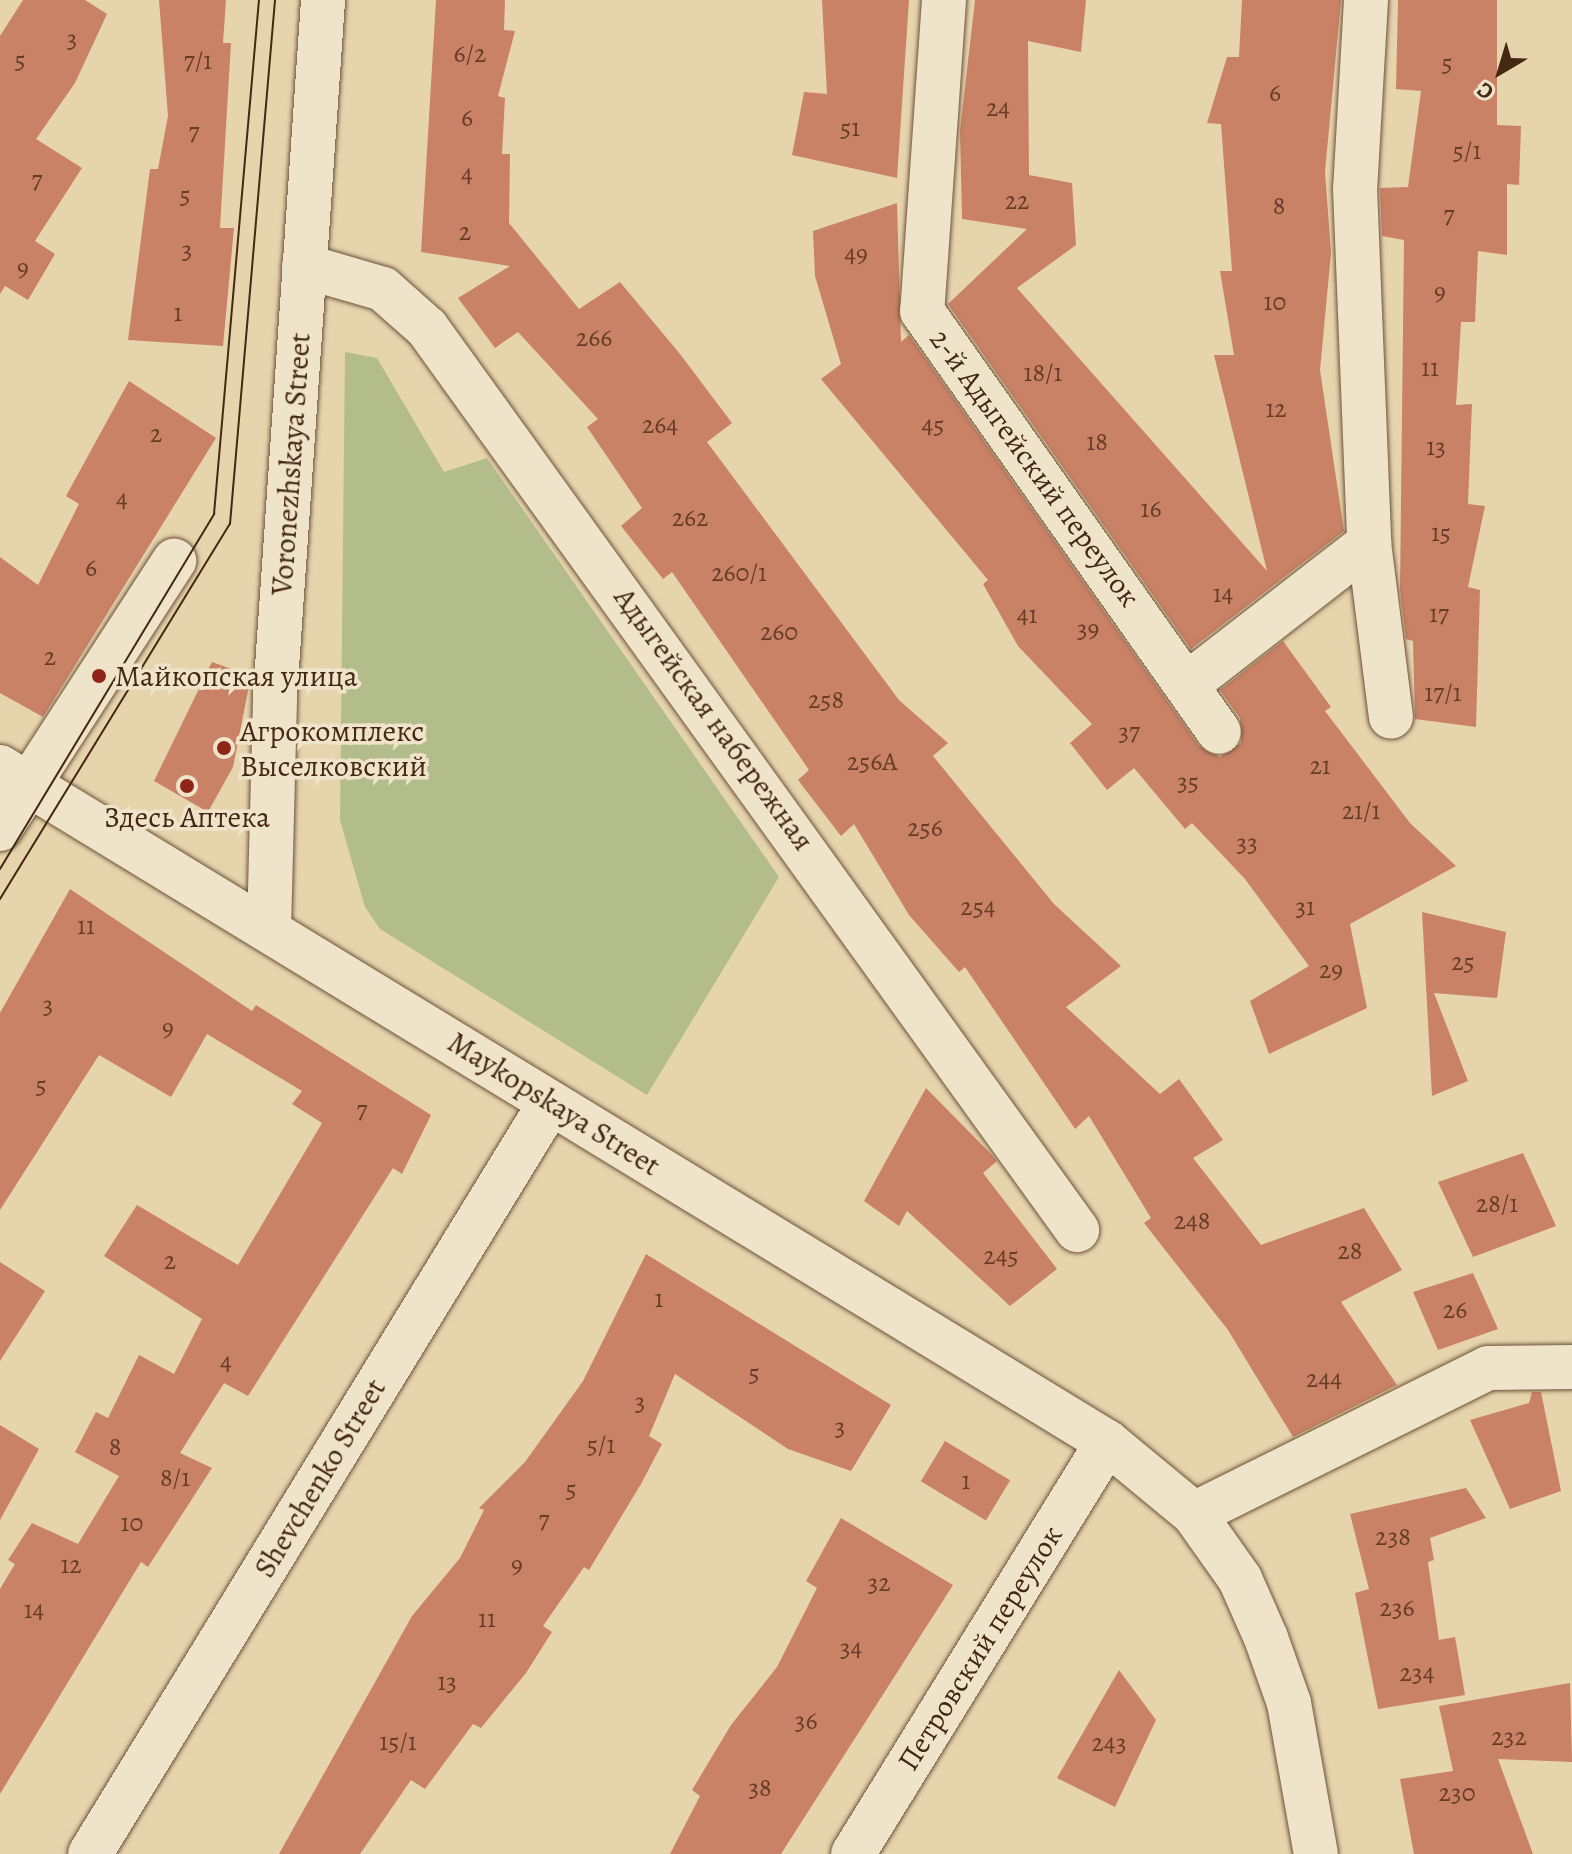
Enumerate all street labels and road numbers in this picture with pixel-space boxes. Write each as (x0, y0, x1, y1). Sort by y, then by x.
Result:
street label: 2-й Адыгейский переулок (922, 322, 1148, 614)
street label: Voronezhskaya Street (264, 331, 318, 597)
street label: Адыгейская набережная (607, 581, 821, 857)
street label: Maykopskaya Street (441, 1024, 667, 1184)
street label: Shevchenko Street (246, 1372, 394, 1584)
street label: Петровский переулок (890, 1519, 1070, 1777)

